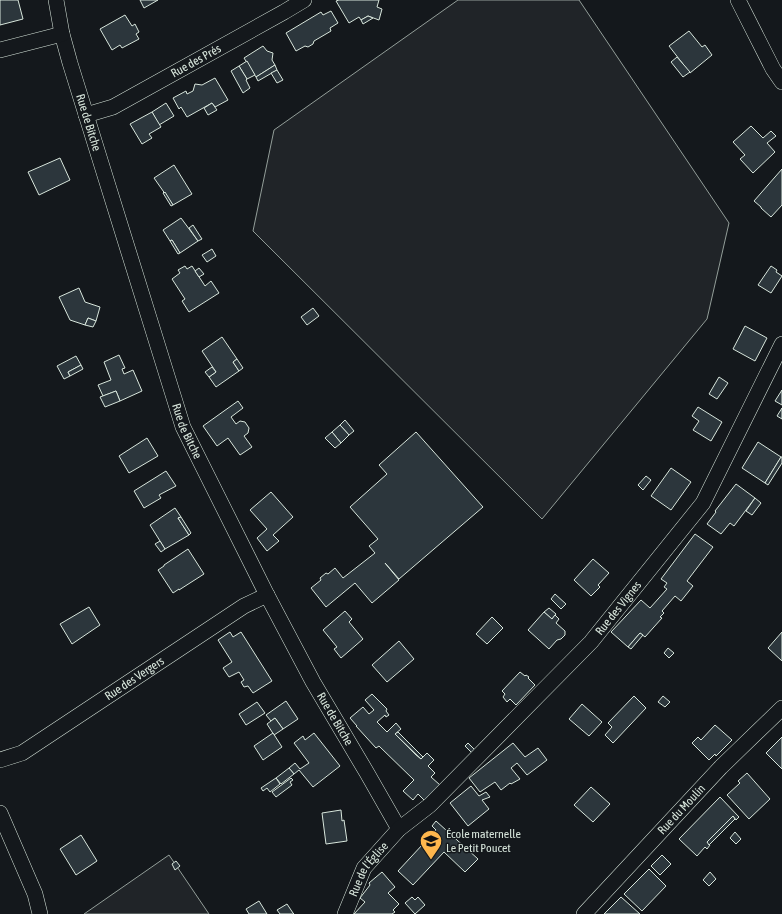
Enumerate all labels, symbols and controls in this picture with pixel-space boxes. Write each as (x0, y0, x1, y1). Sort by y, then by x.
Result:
street label: Rue des Prés (168, 41, 223, 80)
street label: Rue de Bitche (73, 92, 104, 153)
street label: Rue de Bitche (169, 402, 205, 461)
street label: Rue des Vignes (592, 578, 644, 638)
street label: Rue des Vergers (102, 654, 167, 703)
street label: Rue de Bitche (314, 690, 356, 748)
street label: Rue du Moulin (655, 781, 708, 837)
place label: École maternelle Le Petit Poucet (446, 827, 521, 855)
school or university icon: École maternelle Le Petit Poucet (418, 828, 444, 861)
street label: Rue de l'Église (346, 839, 391, 899)

